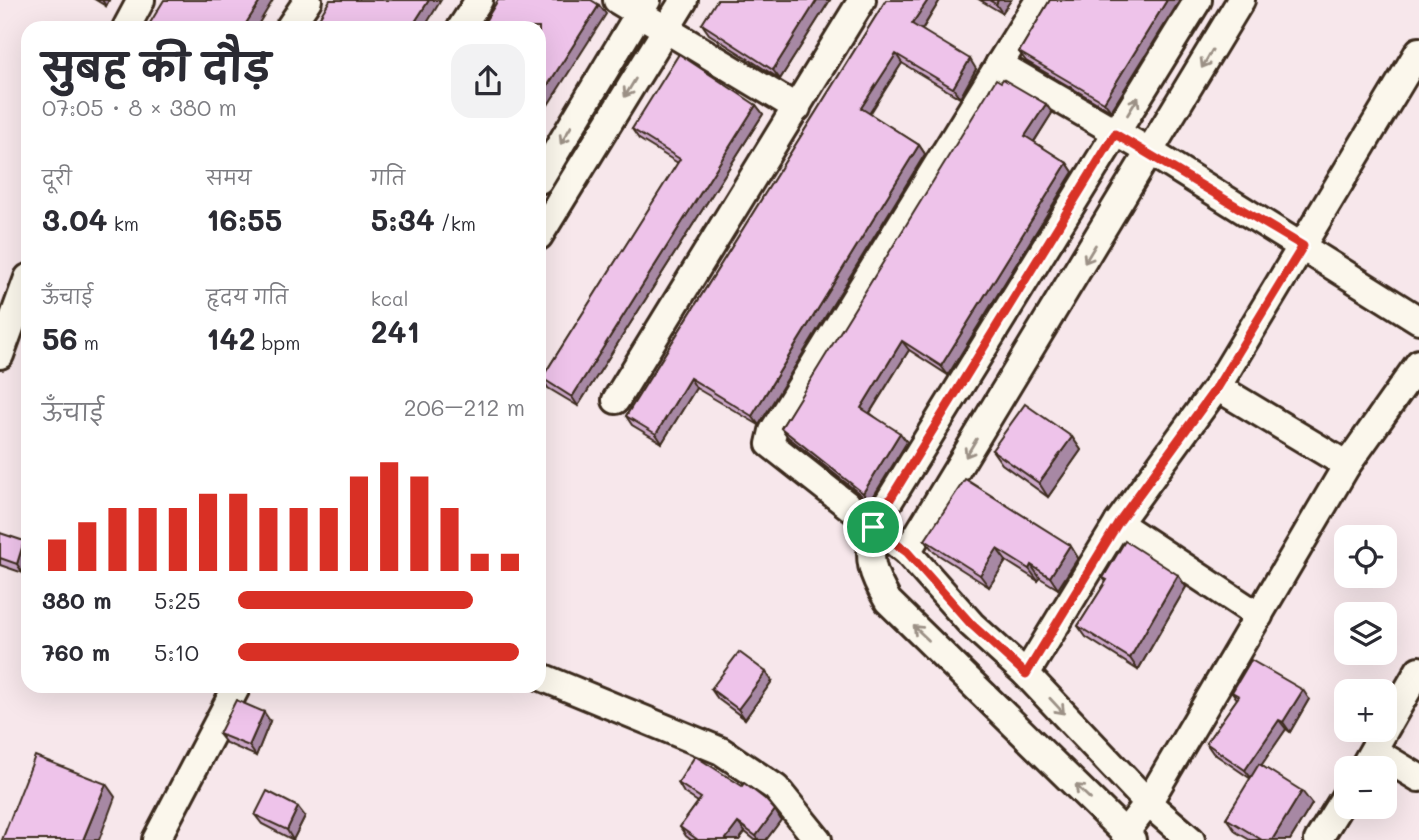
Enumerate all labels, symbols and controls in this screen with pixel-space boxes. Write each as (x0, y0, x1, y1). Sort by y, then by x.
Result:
text: सुबह की दौड़ (42, 41, 271, 91)
button: share (451, 44, 525, 118)
one-way arrow (1200, 48, 1214, 68)
one-way arrow (622, 78, 636, 98)
text: 07:05 · 8 × 380 m (42, 92, 237, 122)
one-way arrow (1126, 96, 1140, 116)
one-way arrow (559, 125, 573, 145)
text: दूरी (42, 165, 72, 190)
text: समय (206, 165, 252, 190)
text: गति (371, 165, 405, 190)
text: 3.04 (42, 199, 108, 239)
text: 16:55 (206, 199, 282, 239)
text: 5:34 (371, 199, 435, 239)
text: km (108, 211, 139, 236)
text: /km (435, 211, 476, 236)
one-way arrow (1082, 243, 1096, 263)
text: ऊँचाई (42, 284, 93, 309)
text: हृदय गति (206, 284, 288, 309)
text: kcal (371, 286, 409, 311)
text: 241 (371, 311, 420, 351)
text: 56 (42, 318, 78, 358)
text: 142 (206, 318, 255, 358)
text: m (78, 330, 99, 355)
text: bpm (255, 330, 300, 355)
text: 206–212 m (404, 392, 525, 422)
text: ऊँचाई (42, 397, 104, 427)
one-way arrow (964, 438, 978, 458)
pin (843, 497, 903, 557)
icon: arrive (854, 508, 892, 546)
map controls (1334, 525, 1397, 819)
button: locate (1334, 525, 1397, 588)
text: 380 m (42, 585, 111, 615)
text: 5:25 (154, 585, 201, 615)
button: layers (1334, 602, 1397, 665)
one-way arrow (913, 625, 930, 642)
text: 760 m (42, 637, 110, 667)
text: 5:10 (154, 637, 199, 667)
button: + (1334, 679, 1397, 742)
one-way arrow (1048, 697, 1065, 714)
button: − (1334, 756, 1397, 819)
one-way arrow (1075, 784, 1092, 801)

